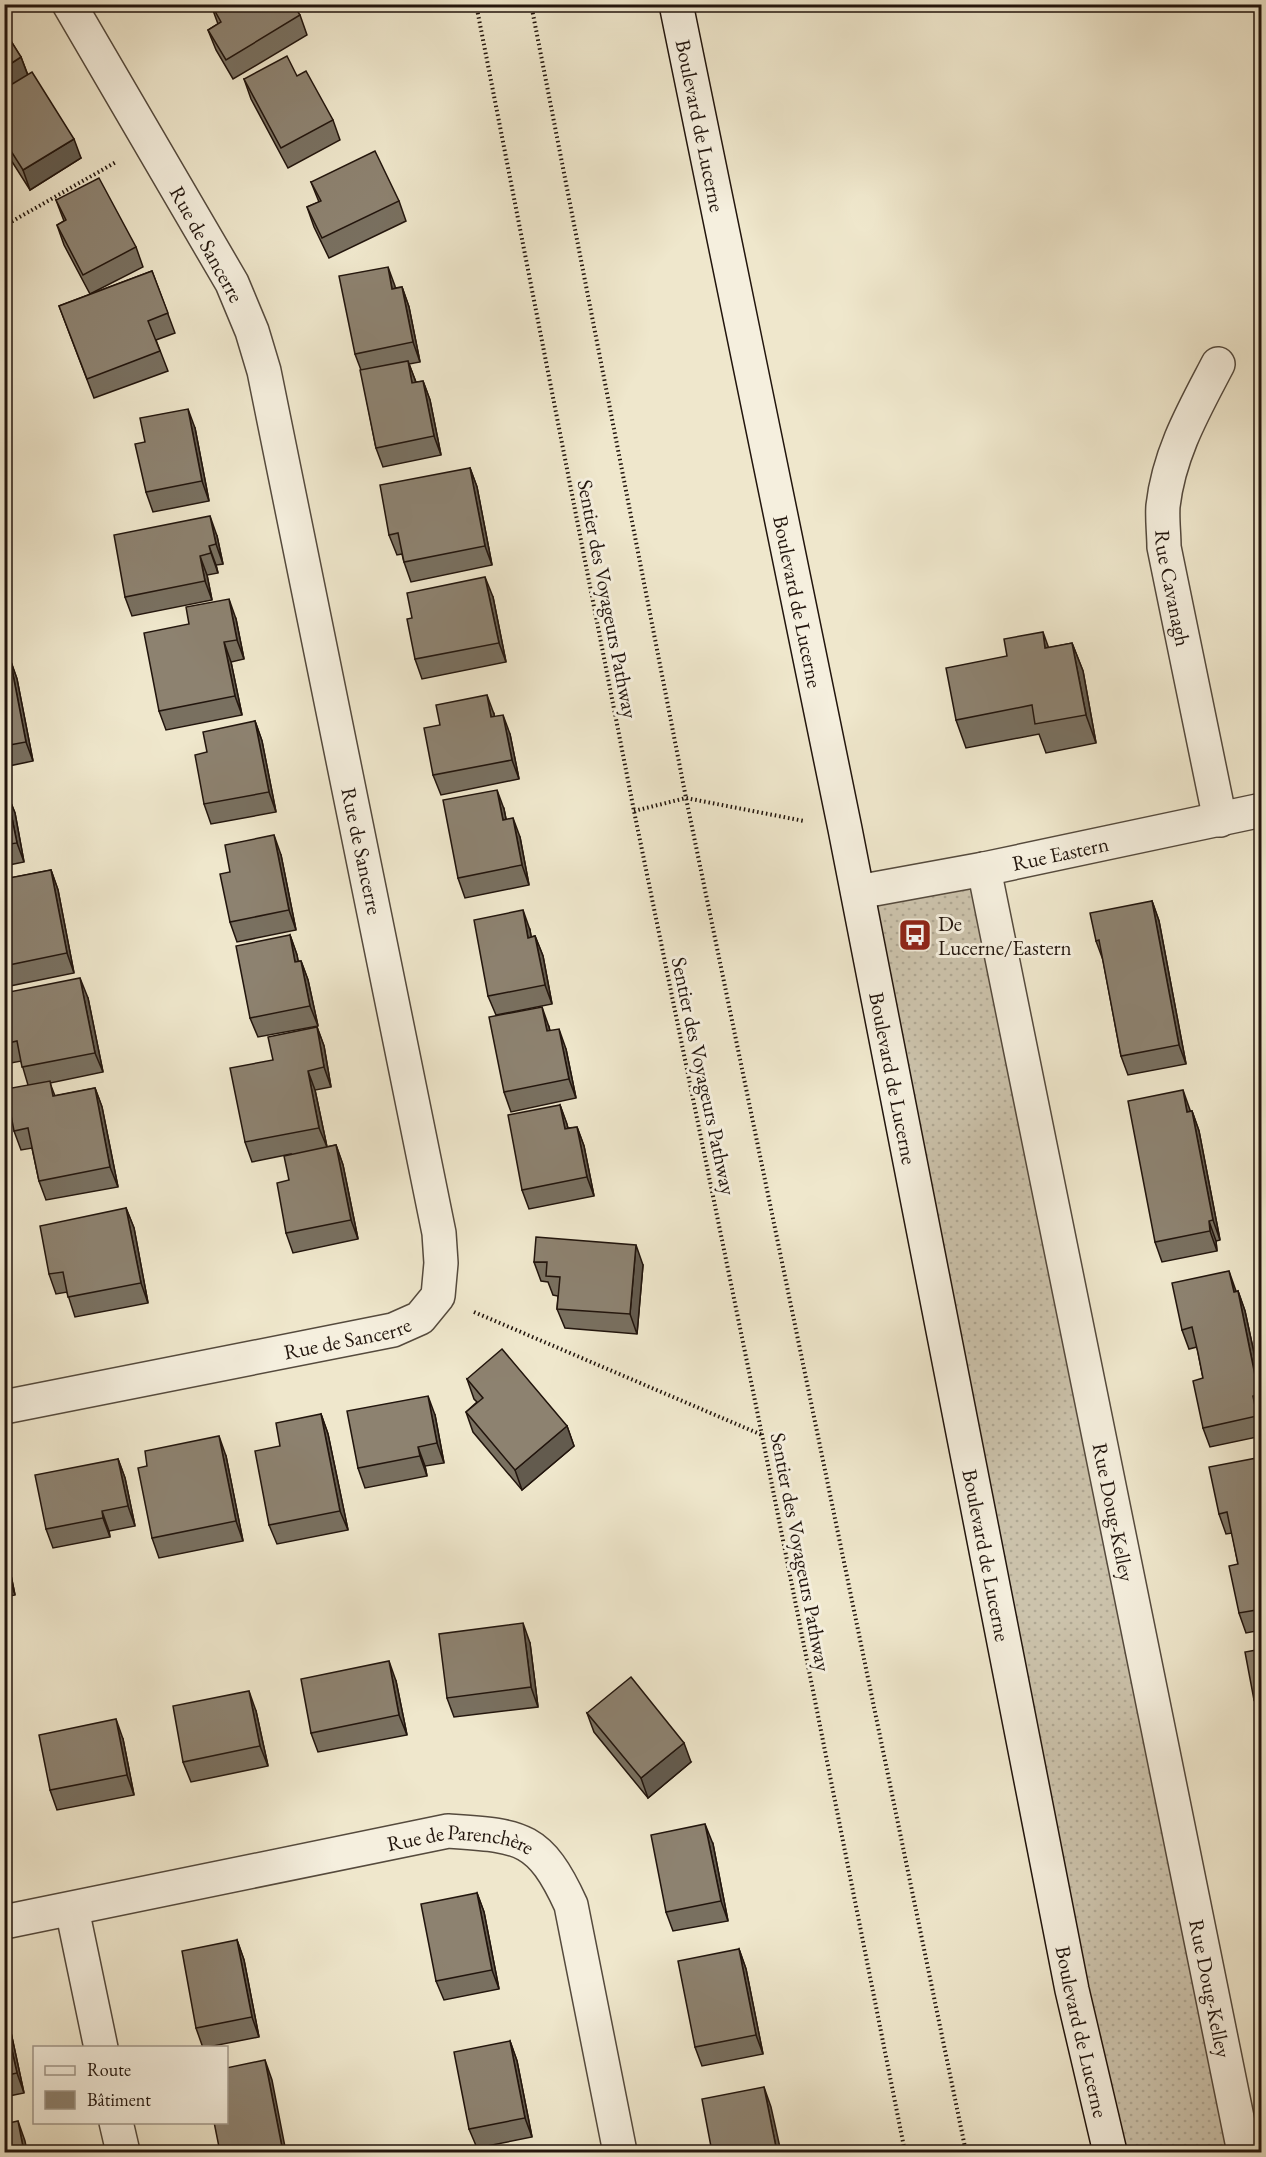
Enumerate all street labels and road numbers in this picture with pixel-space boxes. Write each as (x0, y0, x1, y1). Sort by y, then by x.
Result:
street label: Boulevard de Lucerne (670, 37, 732, 214)
street label: Rue de Sancerre (164, 181, 250, 307)
street label: Sentier des Voyageurs Pathway (572, 477, 645, 722)
street label: Boulevard de Lucerne (768, 513, 829, 690)
street label: Rue Cavanagh (1150, 529, 1198, 649)
street label: Rue de Sancerre (335, 785, 389, 917)
street label: Rue Eastern (1010, 829, 1111, 876)
street label: Sentier des Voyageurs Pathway (666, 954, 743, 1198)
street label: Boulevard de Lucerne (864, 990, 924, 1167)
street label: Rue de Sancerre (281, 1310, 415, 1365)
street label: Sentier des Voyageurs Pathway (765, 1430, 838, 1675)
street label: Rue Doug-Kelley (1087, 1440, 1142, 1584)
street label: Boulevard de Lucerne (957, 1467, 1017, 1644)
street label: Rue de Parenchère (385, 1818, 540, 1860)
street label: Rue Doug-Kelley (1184, 1917, 1238, 2061)
street label: Boulevard de Lucerne (1050, 1944, 1115, 2120)

